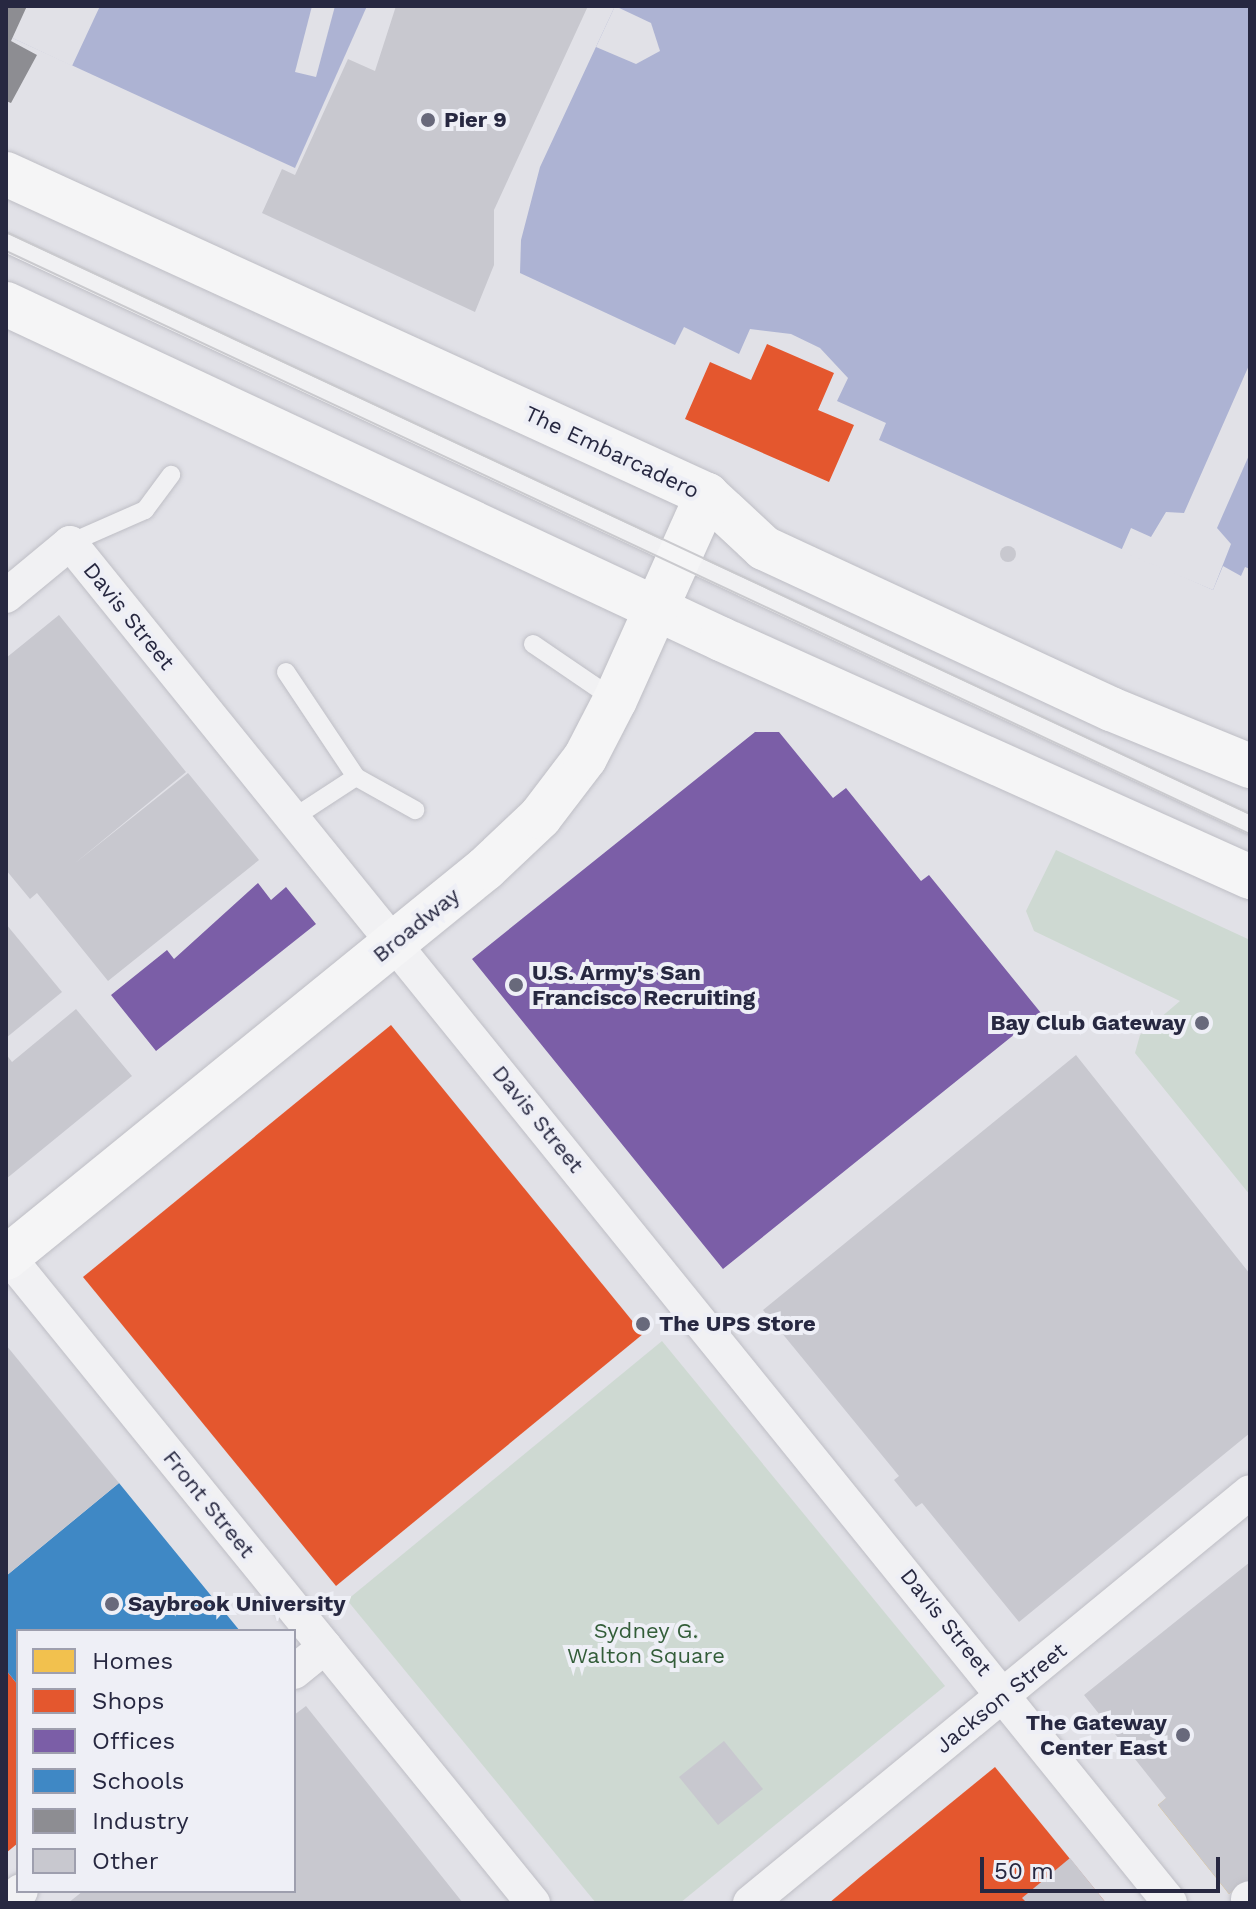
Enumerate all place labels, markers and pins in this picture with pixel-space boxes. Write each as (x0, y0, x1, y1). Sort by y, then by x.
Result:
place label: Pier 9 (444, 107, 507, 133)
marker: Pier 9 (419, 111, 437, 129)
place label: U.S. Army's San Francisco Recruiting (532, 959, 755, 1010)
marker: U.S. Army's San Francisco Recruiting (507, 976, 525, 994)
place label: Bay Club Gateway (990, 1010, 1186, 1036)
marker: Bay Club Gateway (1193, 1014, 1211, 1032)
place label: The UPS Store (659, 1311, 816, 1337)
marker: The UPS Store (634, 1315, 652, 1333)
place label: Saybrook University (128, 1591, 346, 1617)
marker: Saybrook University (103, 1595, 121, 1613)
place label: The Gateway Center East (1026, 1709, 1167, 1760)
marker: The Gateway Center East (1174, 1726, 1192, 1744)

